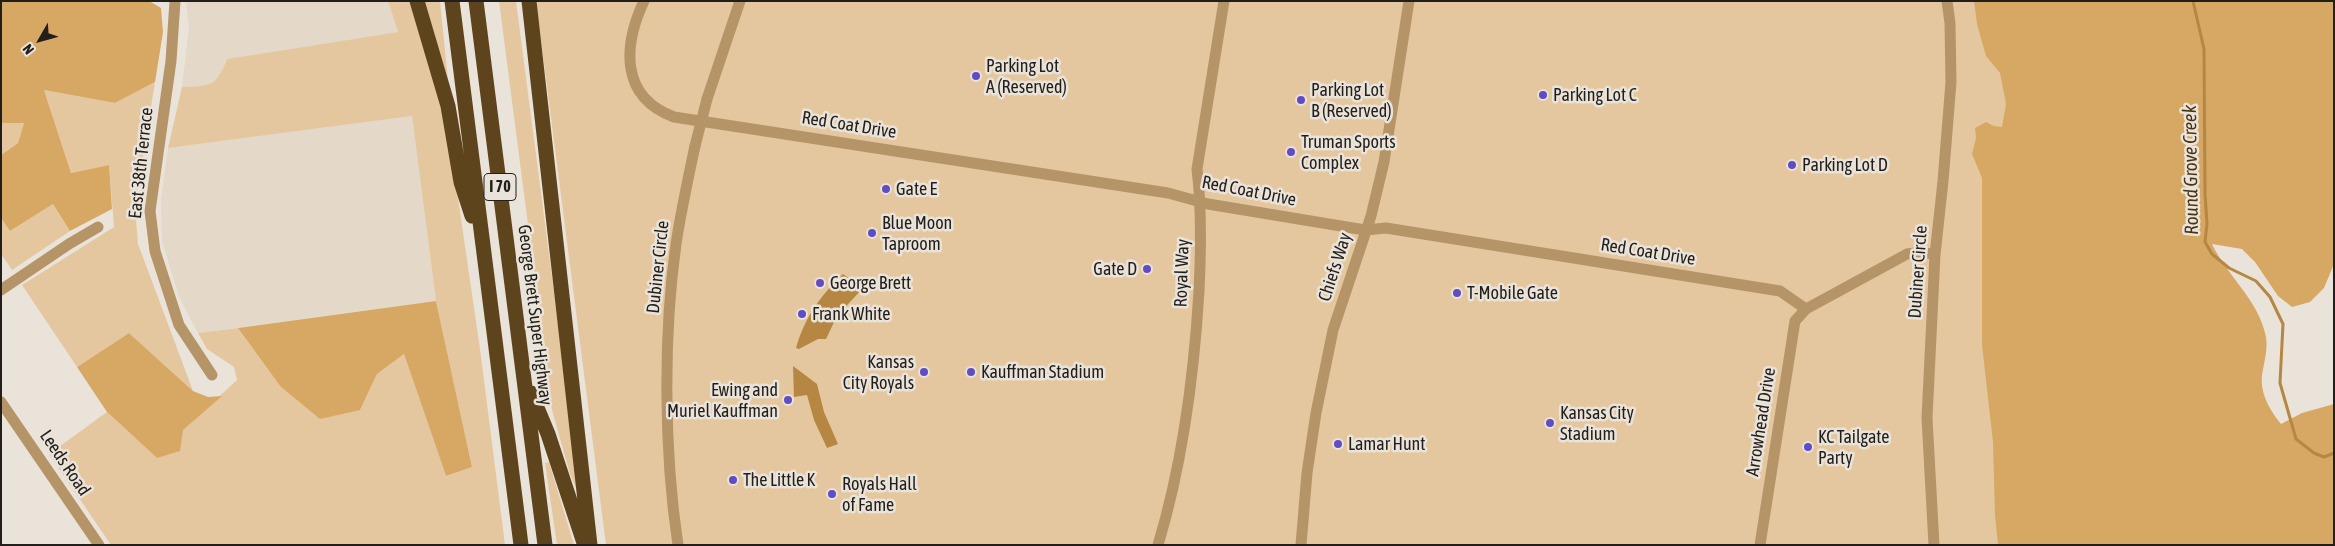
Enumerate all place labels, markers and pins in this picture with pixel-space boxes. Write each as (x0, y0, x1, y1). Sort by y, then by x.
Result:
place label: Parking Lot A (Reserved) (986, 55, 1067, 98)
marker: Parking Lot A (Reserved) (970, 70, 982, 82)
place label: Parking Lot B (Reserved) (1311, 79, 1391, 122)
place label: Parking Lot C (1553, 84, 1637, 106)
marker: Parking Lot C (1537, 89, 1549, 101)
marker: Parking Lot B (Reserved) (1295, 94, 1307, 106)
place label: Truman Sports Complex (1301, 131, 1396, 173)
marker: Truman Sports Complex (1285, 146, 1297, 158)
place label: Parking Lot D (1802, 154, 1888, 176)
marker: Parking Lot D (1786, 159, 1798, 171)
place label: Gate E (896, 178, 937, 200)
marker: Gate E (880, 183, 892, 195)
place label: Blue Moon Taproom (882, 212, 952, 254)
marker: Blue Moon Taproom (866, 227, 878, 239)
place label: Gate D (1093, 258, 1137, 280)
marker: Gate D (1141, 263, 1153, 275)
place label: George Brett (830, 272, 911, 294)
marker: George Brett (814, 277, 826, 289)
place label: T-Mobile Gate (1467, 282, 1558, 304)
marker: T-Mobile Gate (1451, 287, 1463, 299)
place label: Frank White (812, 303, 890, 325)
marker: Frank White (796, 308, 808, 320)
place label: Kansas City Royals (843, 351, 914, 394)
place label: Kauffman Stadium (981, 361, 1104, 383)
marker: Kansas City Royals (918, 366, 930, 378)
marker: Kauffman Stadium (965, 366, 977, 378)
place label: Ewing and Muriel Kauffman (667, 379, 778, 422)
marker: Ewing and Muriel Kauffman (782, 394, 794, 406)
place label: Kansas City Stadium (1560, 402, 1634, 444)
marker: Kansas City Stadium (1544, 417, 1556, 429)
place label: KC Tailgate Party (1818, 426, 1889, 468)
place label: Lamar Hunt (1348, 433, 1426, 455)
marker: Lamar Hunt (1332, 438, 1344, 450)
marker: KC Tailgate Party (1802, 441, 1814, 453)
place label: The Little K (743, 469, 815, 491)
place label: Royals Hall of Fame (842, 473, 917, 516)
marker: The Little K (727, 474, 739, 486)
marker: Royals Hall of Fame (826, 488, 838, 500)

